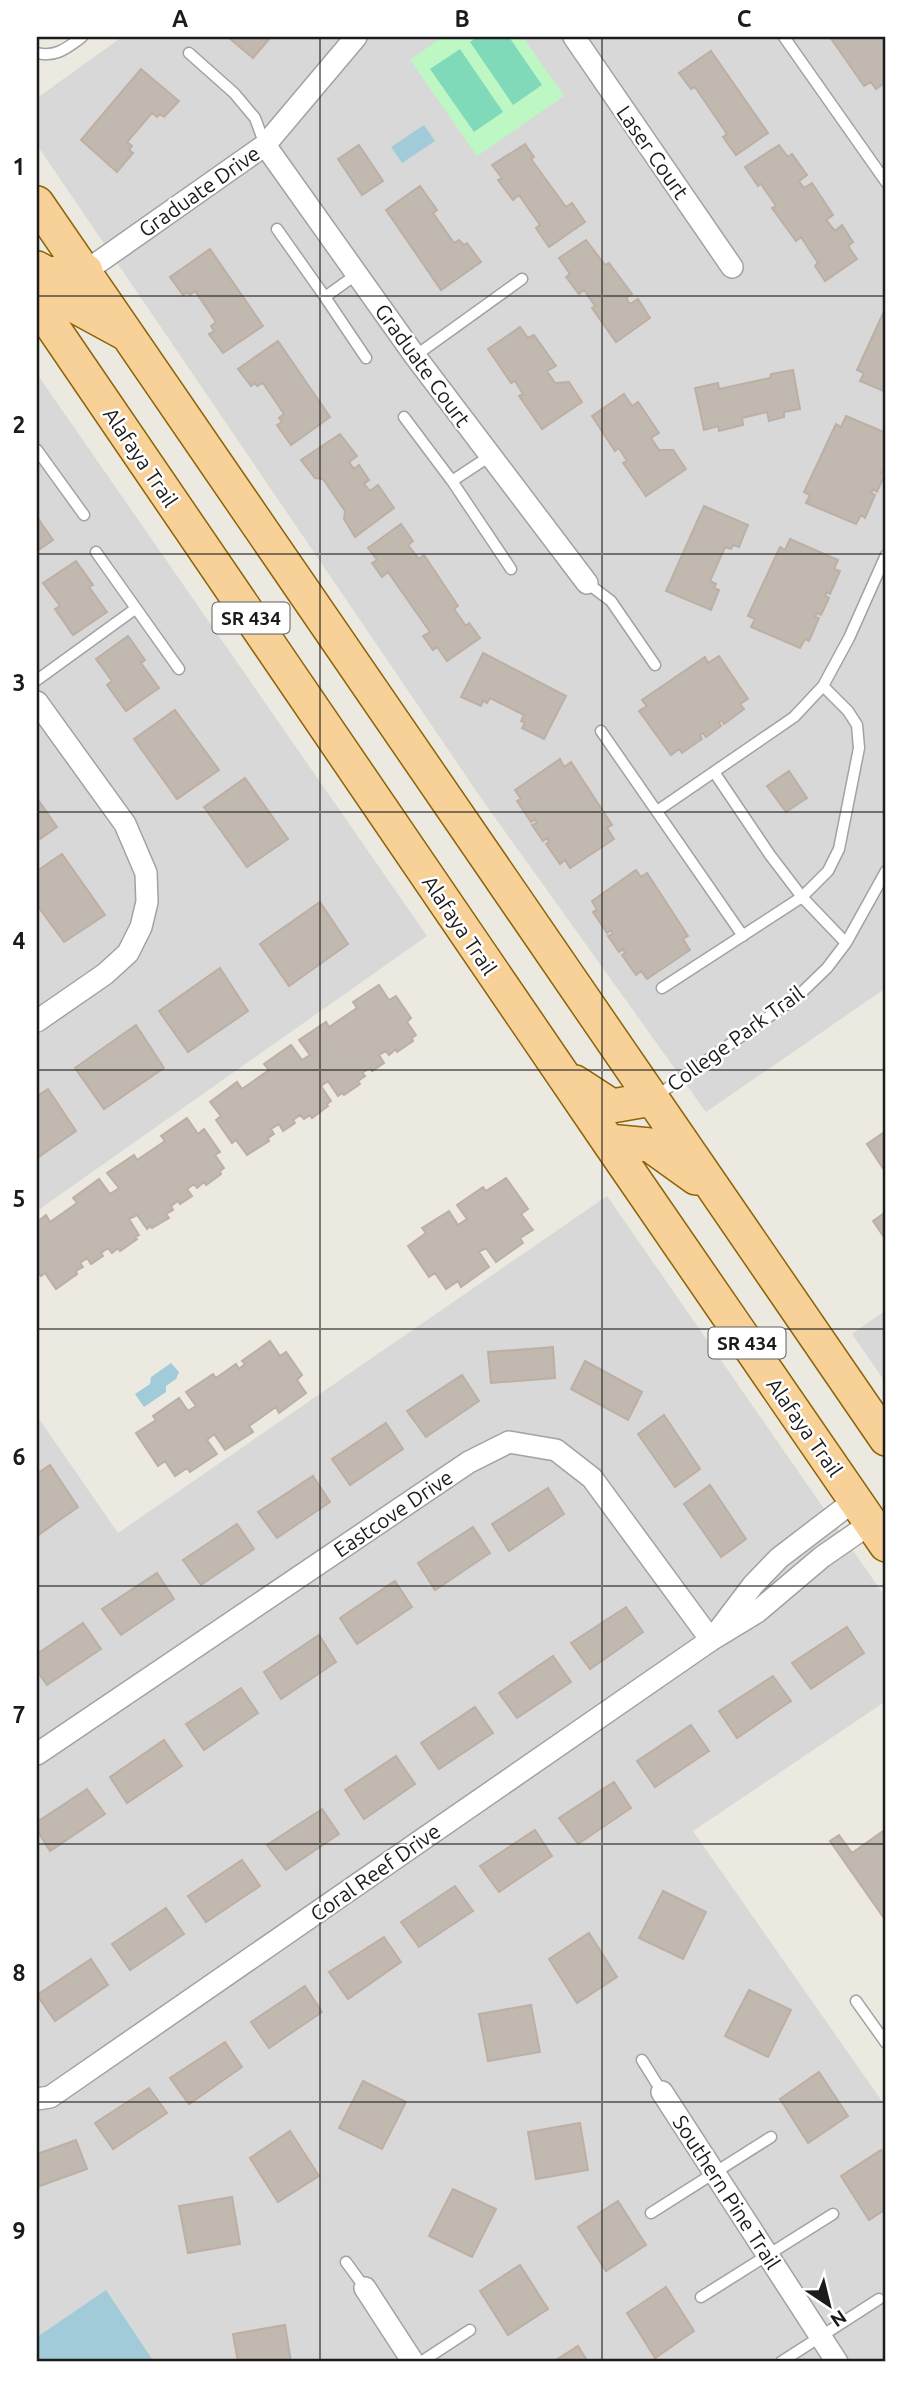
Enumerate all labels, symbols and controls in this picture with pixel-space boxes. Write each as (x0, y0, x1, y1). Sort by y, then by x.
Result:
text: A (172, 6, 188, 31)
text: B (454, 6, 470, 31)
text: C (737, 6, 752, 31)
street label: Laser Court (612, 101, 694, 203)
street label: Graduate Drive (134, 140, 264, 242)
text: 1 (13, 154, 25, 179)
street label: Graduate Court (370, 299, 476, 431)
street label: Alafaya Trail (99, 403, 183, 511)
text: 2 (13, 412, 25, 437)
road number: SR 434 (212, 603, 290, 634)
text: 3 (13, 670, 25, 695)
street label: Alafaya Trail (418, 871, 502, 979)
text: 4 (13, 928, 26, 953)
street label: College Park Trail (662, 980, 808, 1096)
text: 5 (13, 1186, 25, 1211)
road number: SR 434 (708, 1328, 786, 1358)
street label: Alafaya Trail (762, 1373, 848, 1481)
text: 6 (13, 1444, 26, 1469)
street label: Eastcove Drive (329, 1464, 457, 1562)
text: 7 (13, 1702, 25, 1727)
street label: Coral Reef Drive (306, 1818, 444, 1926)
text: 8 (13, 1960, 25, 1985)
street label: Southern Pine Trail (668, 2111, 786, 2273)
text: 9 (13, 2218, 25, 2243)
north arrow (794, 2270, 864, 2340)
text: N (827, 2306, 851, 2332)

